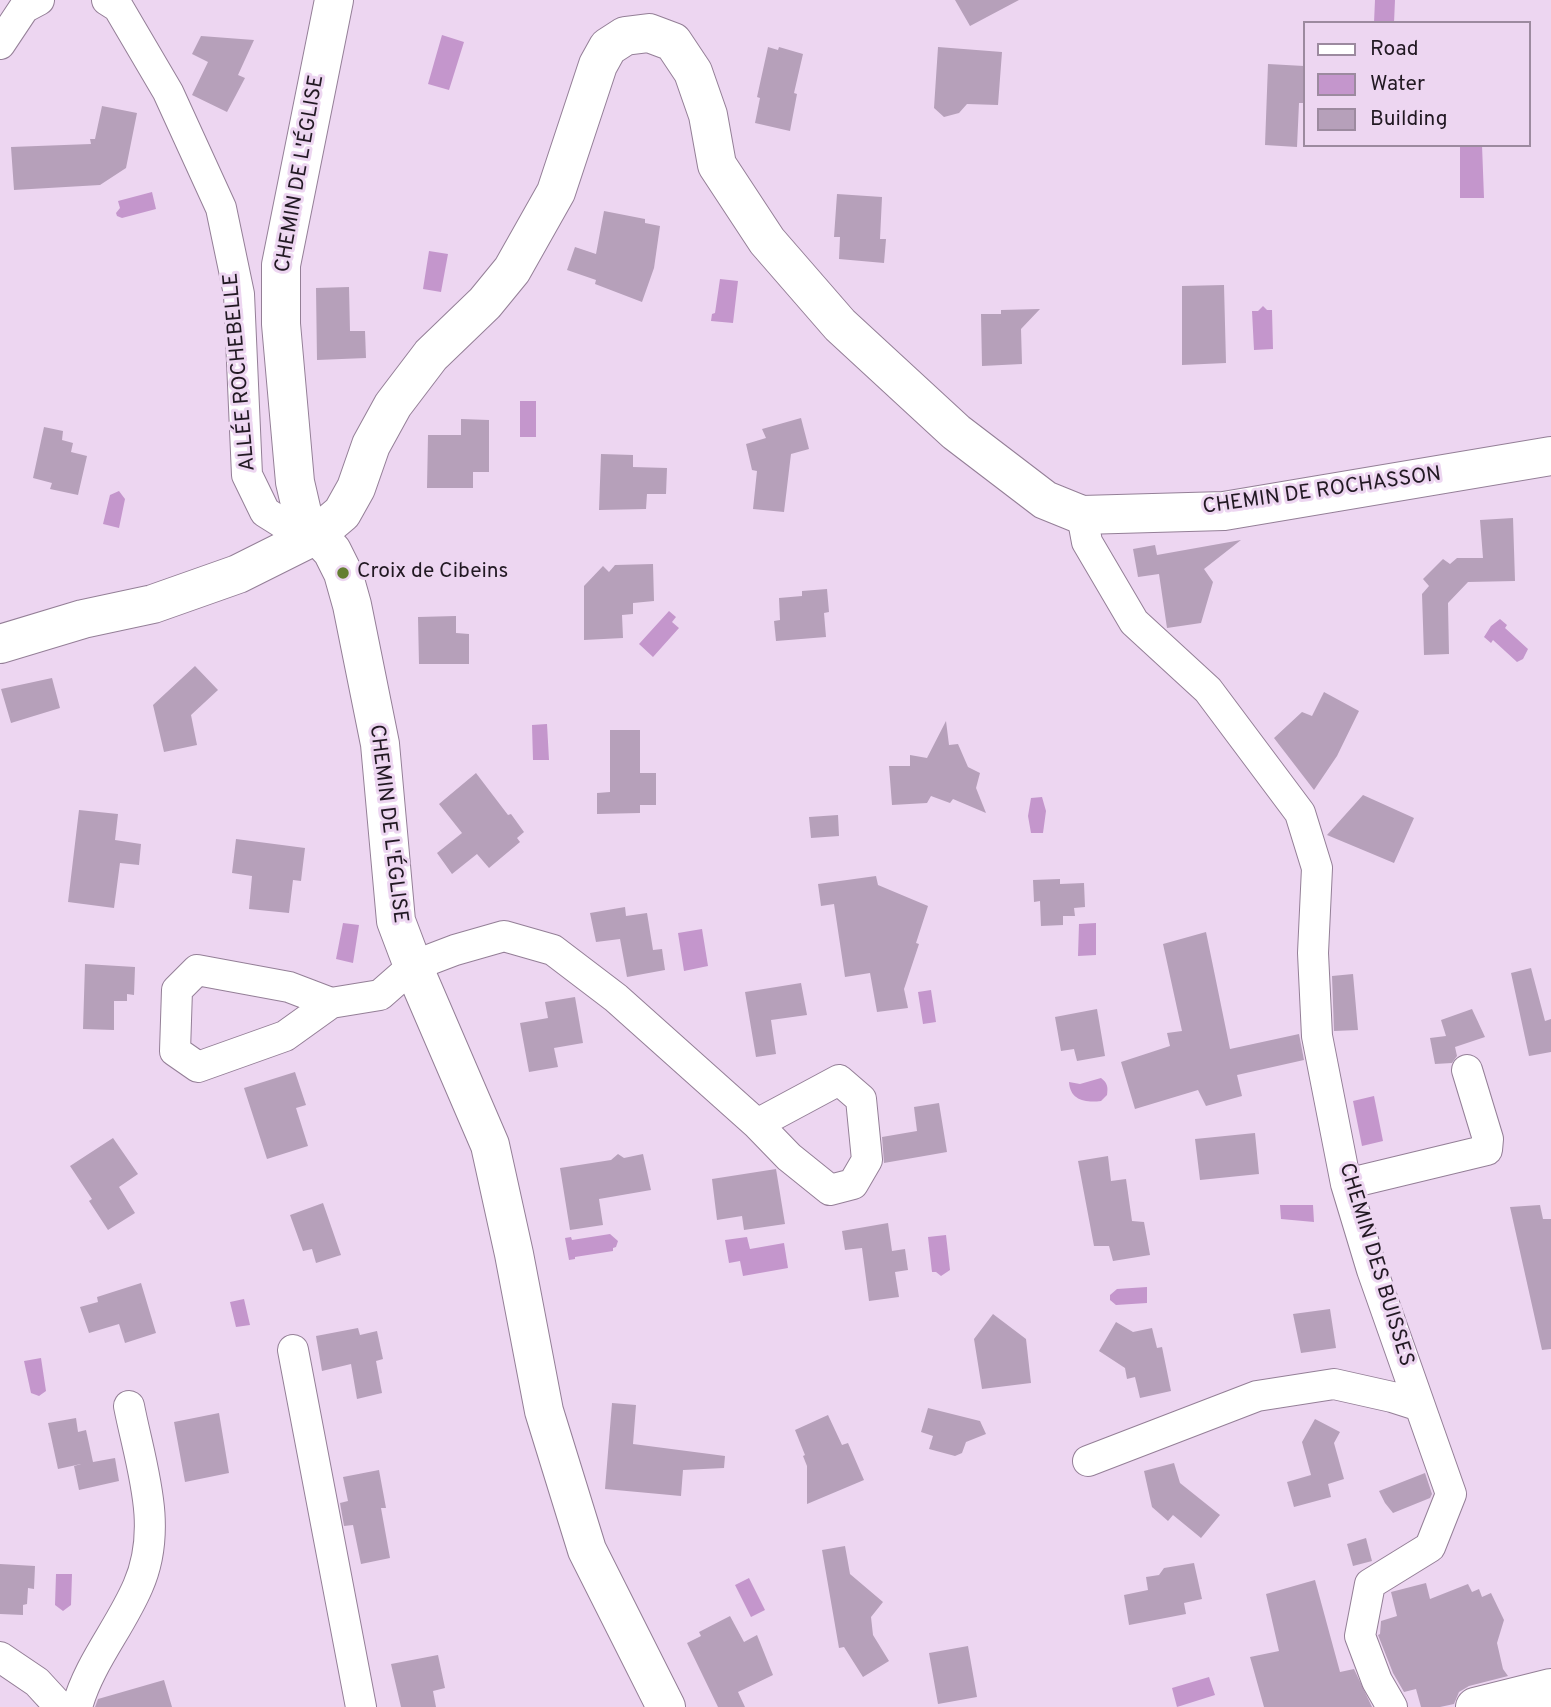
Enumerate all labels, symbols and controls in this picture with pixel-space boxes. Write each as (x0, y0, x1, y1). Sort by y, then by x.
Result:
legend (1302, 21, 1530, 147)
text: Road (1370, 36, 1419, 63)
text: Water (1370, 71, 1425, 98)
street label: CHEMIN DE L'ÉGLISE (271, 73, 331, 275)
text: Building (1370, 106, 1448, 133)
street label: ALLÉE ROCHEBELLE (220, 272, 262, 472)
street label: CHEMIN DE ROCHASSON (1201, 463, 1443, 521)
place label: Croix de Cibeins (357, 560, 508, 586)
marker: Croix de Cibeins (335, 565, 351, 581)
street label: CHEMIN DE L'ÉGLISE (362, 723, 412, 925)
street label: CHEMIN DES BUISSES (1332, 1160, 1418, 1370)

